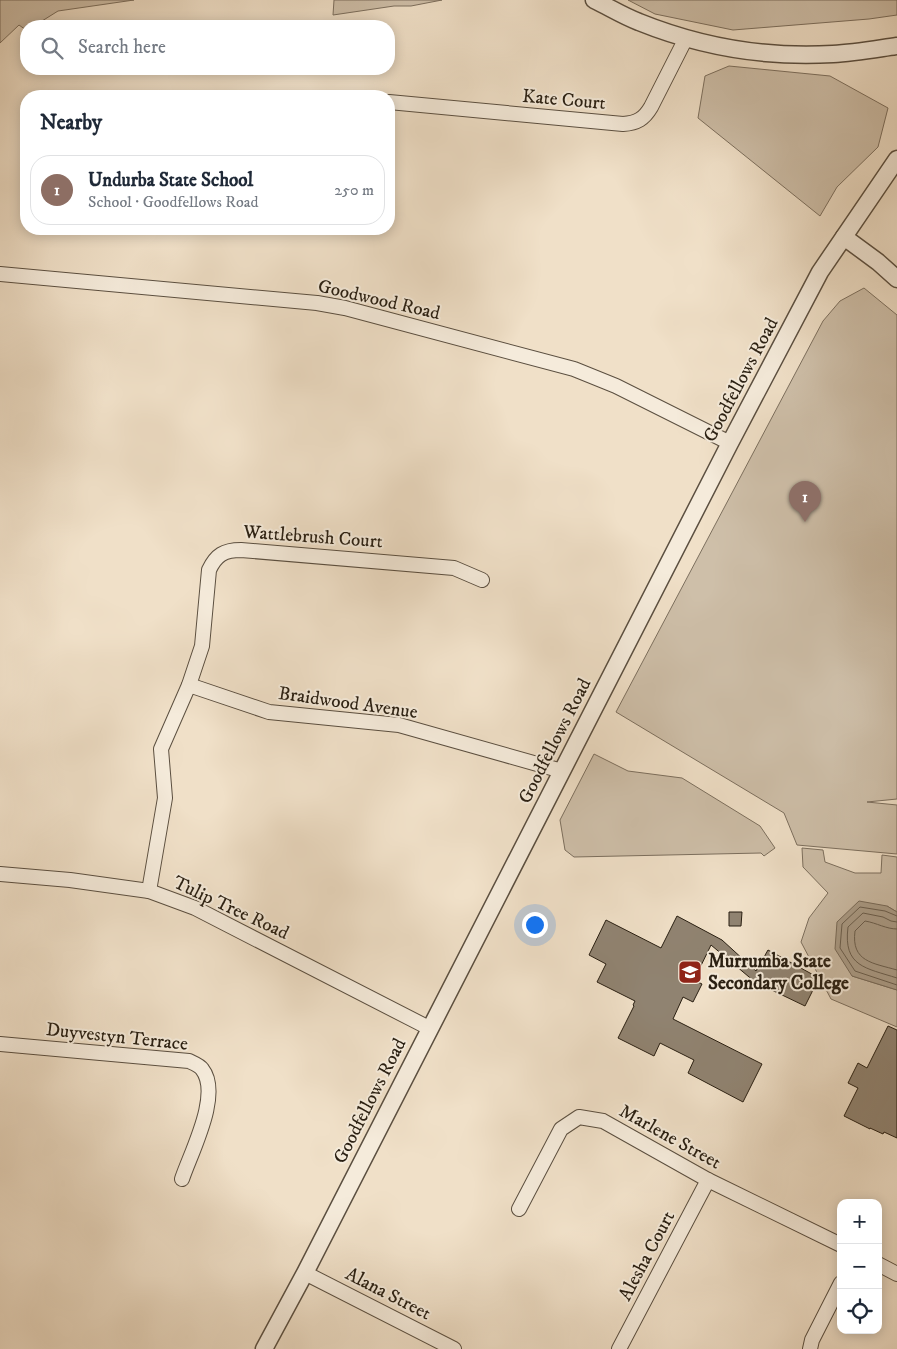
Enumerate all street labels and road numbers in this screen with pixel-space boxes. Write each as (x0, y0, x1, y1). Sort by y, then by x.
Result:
street label: Kate Court (521, 85, 607, 115)
street label: Goodwood Road (316, 275, 443, 325)
street label: Goodfellows Road (699, 313, 784, 446)
street label: Wattlebrush Court (242, 521, 383, 553)
street label: Goodfellows Road (514, 674, 597, 808)
street label: Braidwood Avenue (277, 682, 419, 724)
street label: Tulip Tree Road (169, 871, 293, 945)
street label: Duyvestyn Terrace (45, 1018, 189, 1056)
street label: Goodfellows Road (329, 1034, 412, 1168)
street label: Marlene Street (615, 1100, 725, 1174)
street label: Alesha Court (614, 1207, 680, 1305)
street label: Alana Street (341, 1263, 435, 1325)

